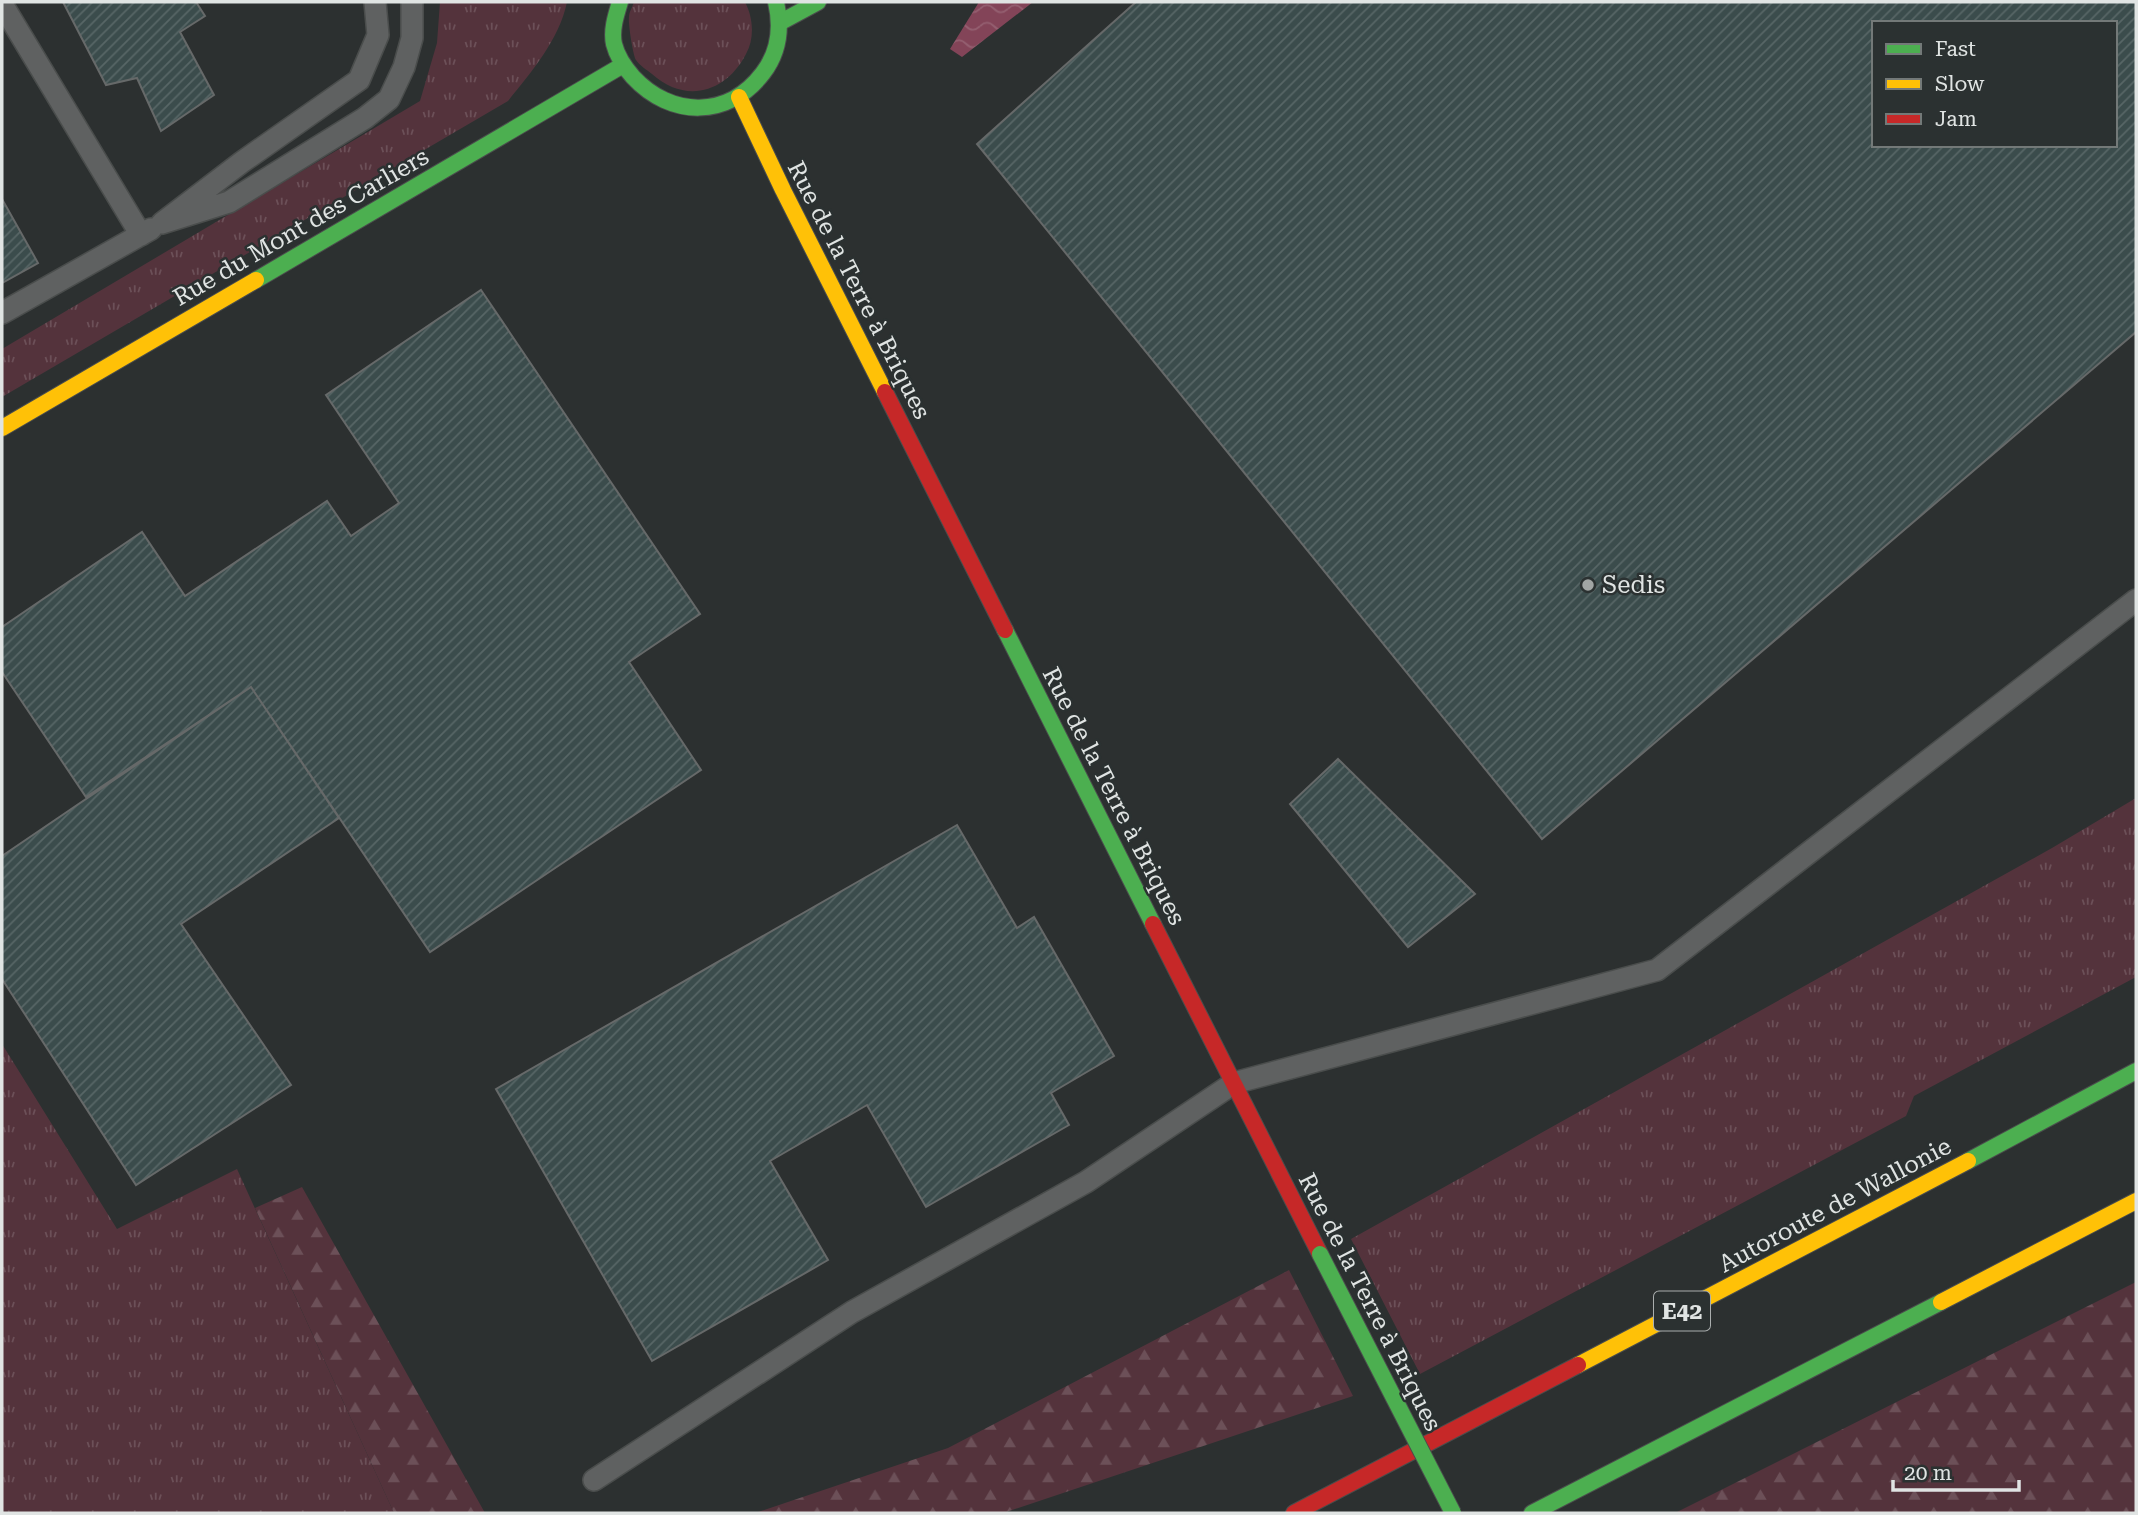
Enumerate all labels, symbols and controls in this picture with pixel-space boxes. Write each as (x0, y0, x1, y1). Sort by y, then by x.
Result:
legend (1872, 21, 2117, 147)
text: Fast (1935, 37, 1976, 61)
text: Slow (1935, 72, 1985, 96)
text: Jam (1935, 107, 1977, 131)
street label: Rue du Mont des Carliers (168, 142, 434, 312)
street label: Rue de la Terre à Briques (782, 156, 936, 424)
place label: Sedis (1602, 571, 1665, 599)
marker: Sedis (1580, 577, 1596, 593)
street label: Rue de la Terre à Briques (1037, 662, 1191, 930)
street label: Autoroute de Wallonie (1714, 1132, 1956, 1278)
street label: Rue de la Terre à Briques (1293, 1168, 1447, 1436)
road number: E42 (1654, 1292, 1710, 1330)
scale bar (1893, 1448, 2019, 1492)
text: 20 m (1904, 1461, 1952, 1485)

